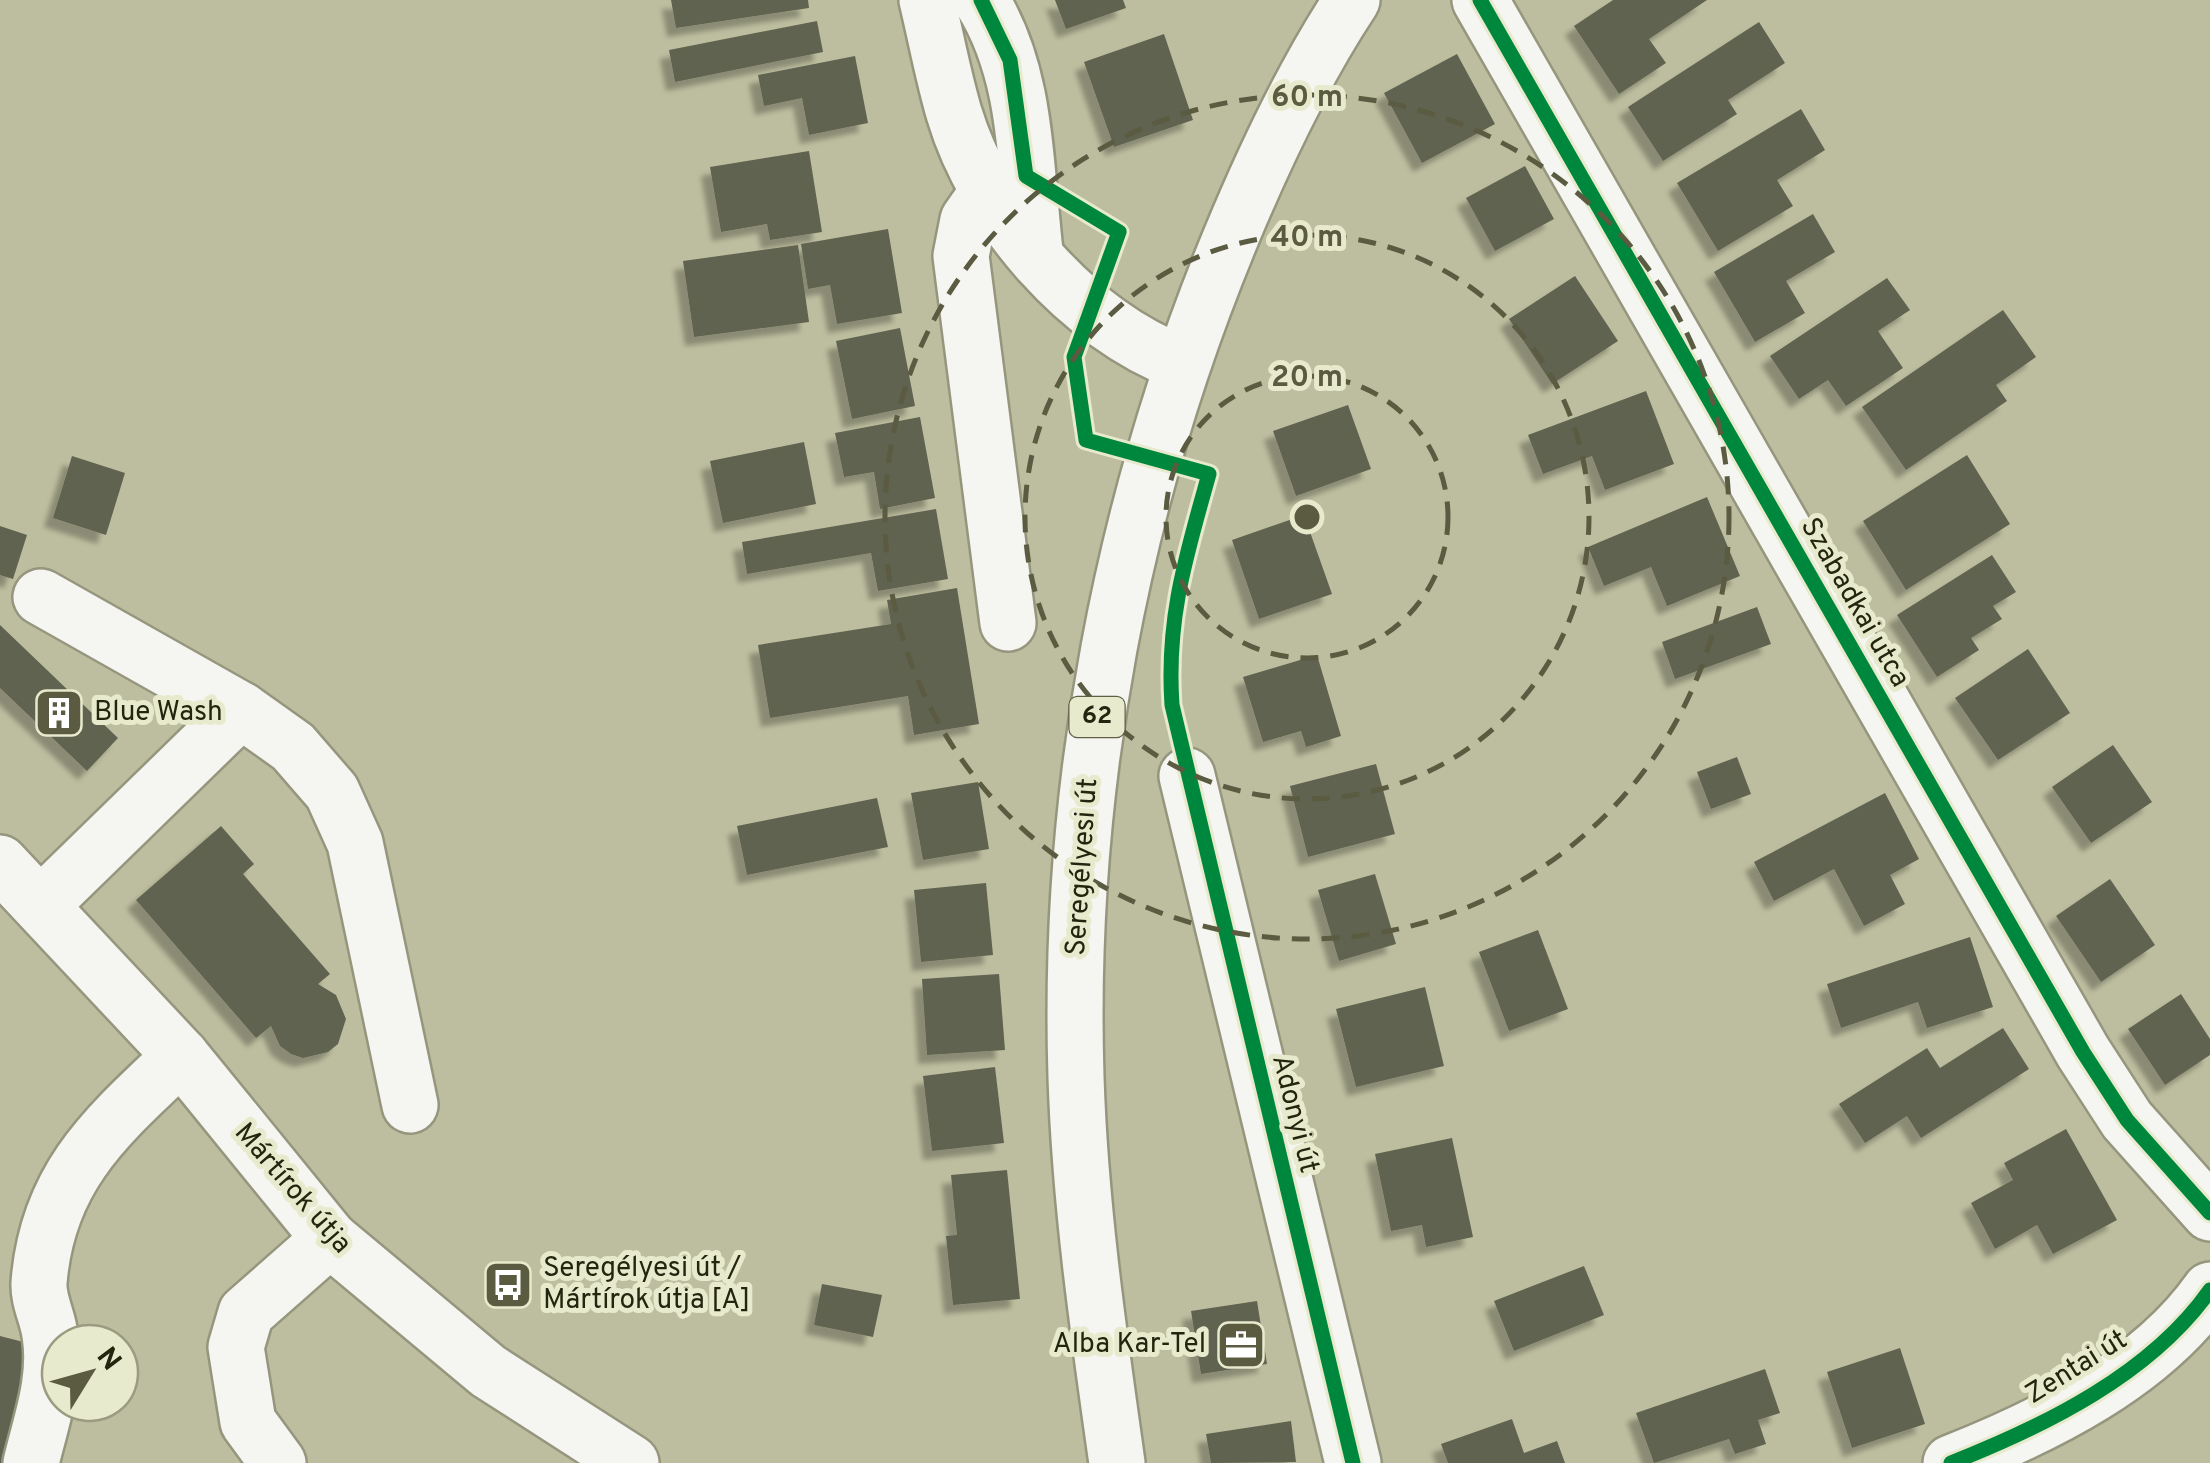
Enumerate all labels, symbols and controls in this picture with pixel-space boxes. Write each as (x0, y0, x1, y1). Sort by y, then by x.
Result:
text: 60 m (1271, 80, 1343, 117)
text: 40 m (1271, 220, 1343, 257)
text: 20 m (1271, 360, 1343, 397)
centre of rings (1289, 499, 1325, 535)
street label: Szabadkai utca (1791, 512, 1917, 694)
building icon: Blue Wash (33, 687, 85, 739)
place label: Blue Wash (94, 695, 223, 731)
road number: 62 (1070, 697, 1124, 737)
street label: Seregélyesi út (1059, 777, 1107, 957)
street label: Adonyi út (1262, 1051, 1326, 1177)
street label: Mártírok útja (225, 1116, 359, 1262)
place label: Seregélyesi út / Mártírok útja [A] (543, 1251, 750, 1319)
bus stop icon: Seregélyesi út / Mártírok útja [A] (482, 1259, 534, 1311)
office icon: Alba Kar-Tel (1215, 1319, 1267, 1371)
north arrow (40, 1323, 140, 1423)
street label: Zentai út (2019, 1323, 2135, 1413)
place label: Alba Kar-Tel (1053, 1327, 1206, 1363)
text: N (87, 1341, 128, 1379)

